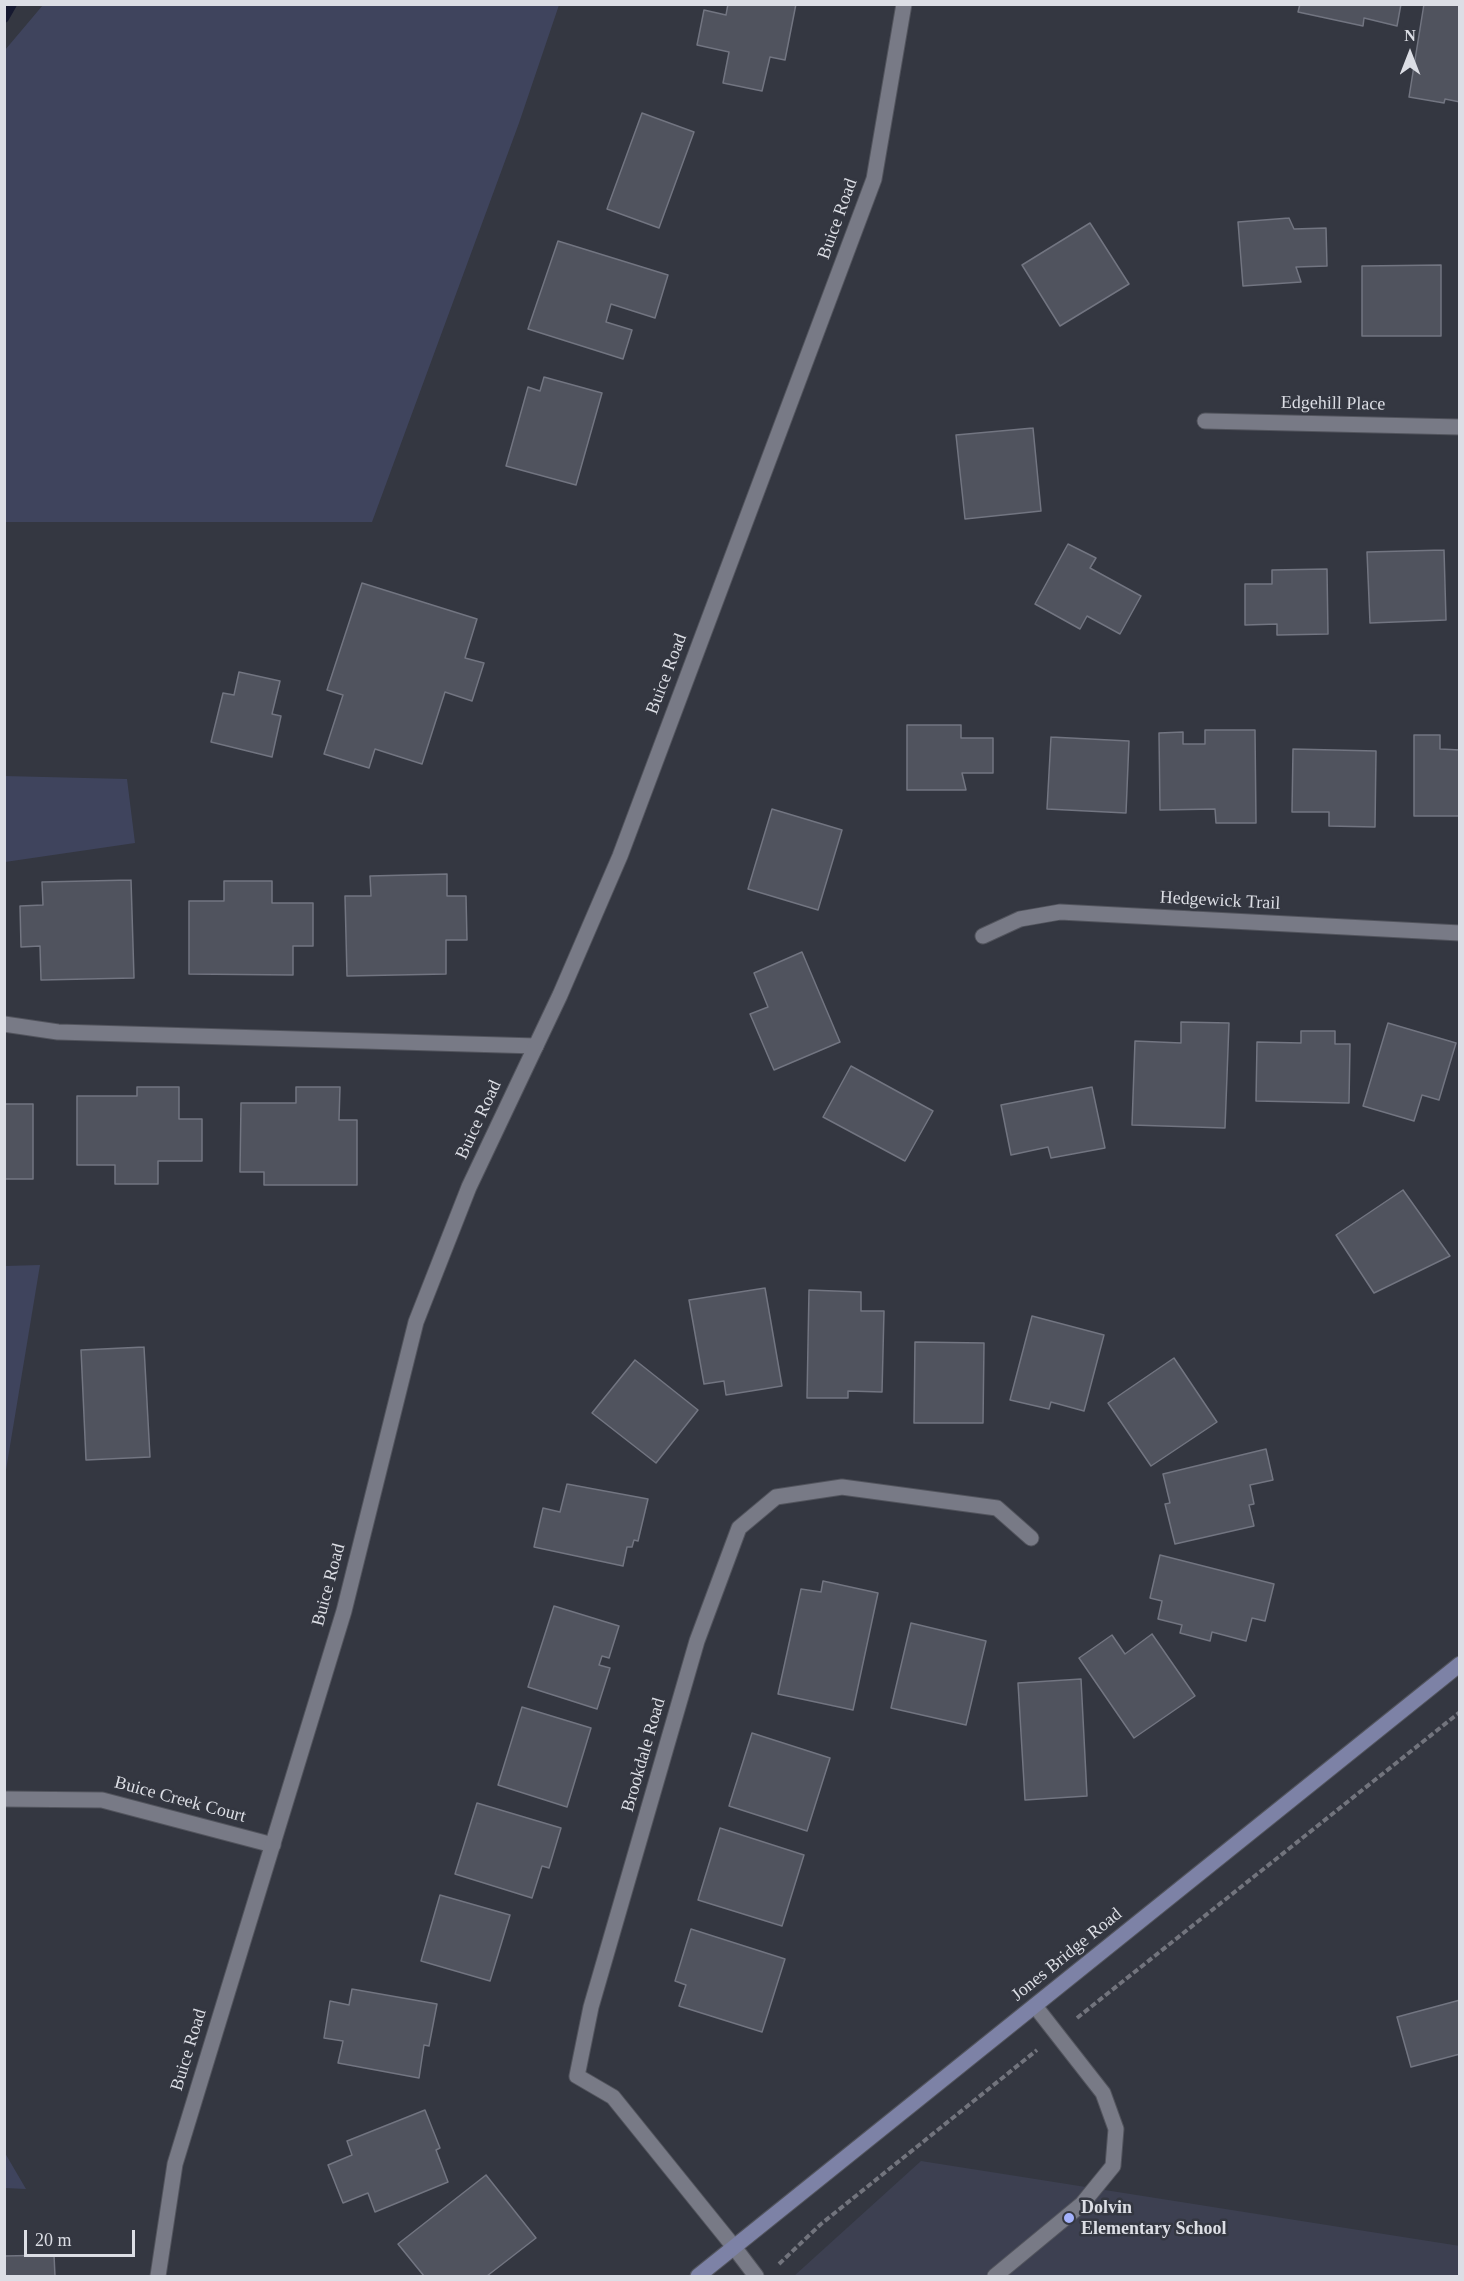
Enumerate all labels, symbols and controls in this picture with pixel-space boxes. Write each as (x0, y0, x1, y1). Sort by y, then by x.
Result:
north arrow (1380, 24, 1440, 84)
text: N (1404, 27, 1416, 44)
street label: Buice Road (813, 176, 863, 262)
street label: Edgehill Place (1281, 392, 1385, 416)
street label: Buice Road (642, 631, 692, 717)
street label: Hedgewick Trail (1159, 887, 1281, 915)
street label: Buice Road (451, 1077, 507, 1163)
street label: Buice Road (308, 1541, 350, 1629)
street label: Brookdale Road (617, 1696, 671, 1814)
street label: Buice Creek Court (112, 1772, 248, 1828)
street label: Jones Bridge Road (1007, 1904, 1127, 2006)
street label: Buice Road (166, 2006, 212, 2094)
place label: Dolvin Elementary School (1081, 2197, 1226, 2240)
marker: Dolvin Elementary School (1062, 2211, 1076, 2225)
scale bar (27, 2218, 138, 2256)
text: 20 m (35, 2230, 72, 2250)

